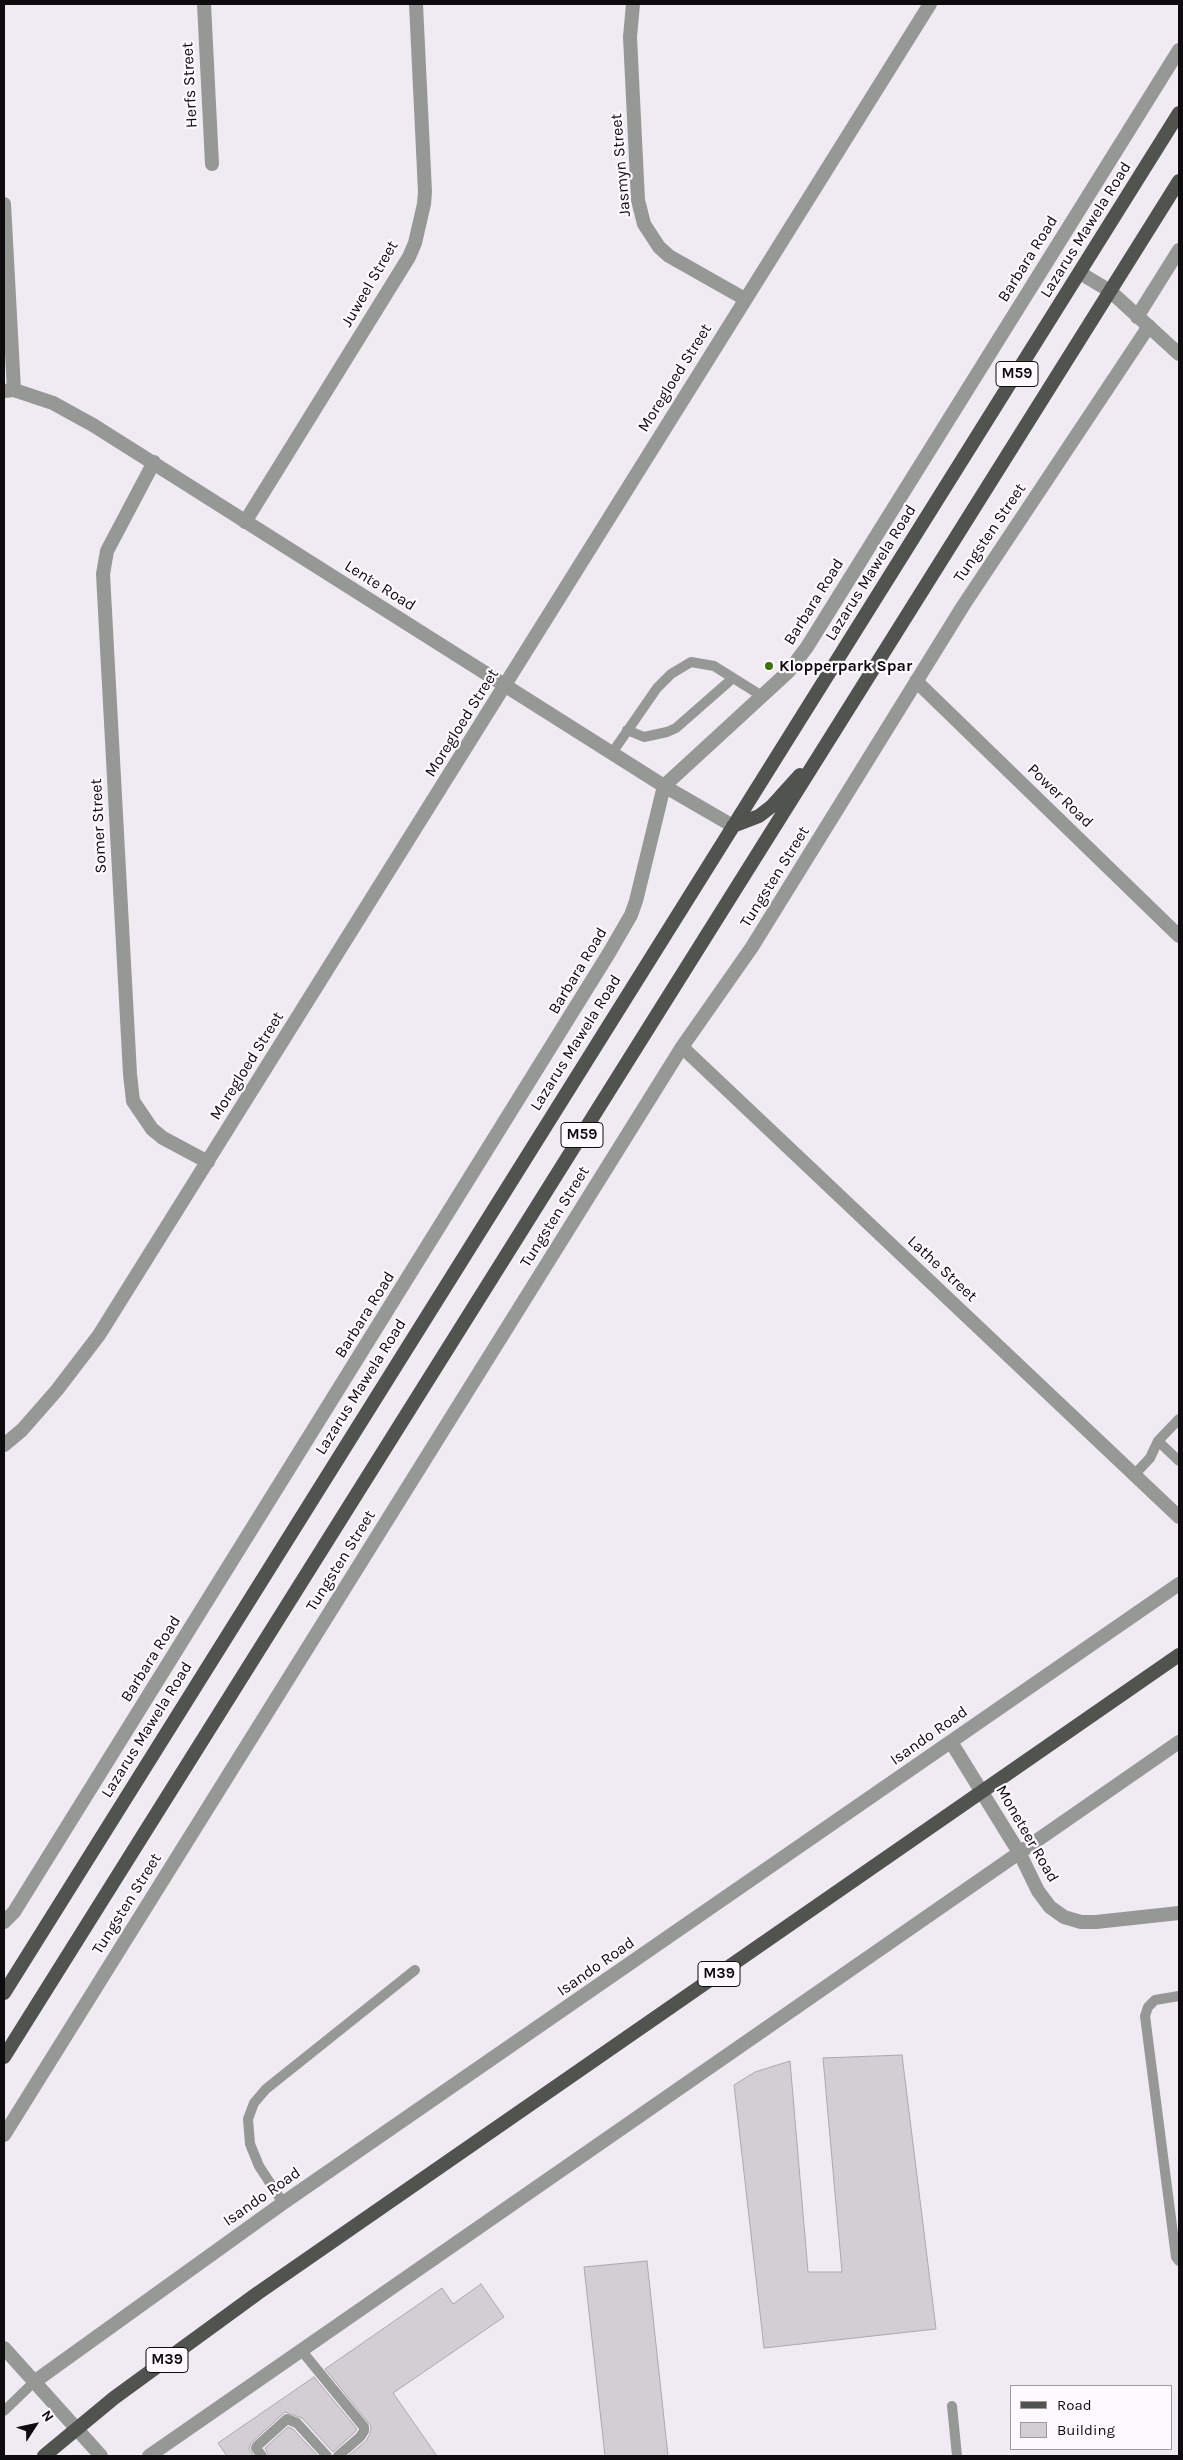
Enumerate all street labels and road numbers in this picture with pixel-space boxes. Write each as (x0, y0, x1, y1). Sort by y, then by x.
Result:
street label: Herfs Street (178, 42, 202, 128)
street label: Jasmyn Street (607, 113, 635, 217)
street label: Lazarus Mawela Road (1036, 159, 1136, 301)
street label: Barbara Road (994, 212, 1062, 306)
street label: Juweel Street (338, 237, 402, 331)
street label: Moregloed Street (634, 320, 716, 436)
road number: M59 (996, 362, 1038, 386)
street label: Tungsten Street (950, 480, 1030, 586)
street label: Lazarus Mawela Road (821, 502, 921, 644)
street label: Barbara Road (780, 555, 848, 649)
street label: Lente Road (341, 557, 419, 615)
street label: Moregloed Street (421, 665, 503, 781)
street label: Power Road (1023, 760, 1097, 832)
street label: Somer Street (87, 778, 111, 874)
street label: Tungsten Street (736, 823, 814, 931)
street label: Barbara Road (545, 924, 611, 1018)
street label: Lazarus Mawela Road (526, 972, 626, 1114)
street label: Moregloed Street (206, 1008, 288, 1124)
road number: M59 (561, 1122, 603, 1148)
street label: Tungsten Street (516, 1163, 594, 1271)
street label: Lathe Street (903, 1232, 981, 1306)
street label: Barbara Road (331, 1268, 399, 1362)
street label: Lazarus Mawela Road (311, 1316, 411, 1458)
street label: Tungsten Street (302, 1507, 380, 1615)
street label: Barbara Road (117, 1612, 185, 1706)
street label: Lazarus Mawela Road (97, 1659, 197, 1801)
street label: Isando Road (887, 1702, 971, 1770)
street label: Moneteer Road (991, 1782, 1063, 1886)
street label: Tungsten Street (88, 1850, 166, 1958)
street label: Isando Road (554, 1933, 638, 2001)
road number: M39 (698, 1962, 740, 1986)
street label: Isando Road (220, 2163, 304, 2231)
road number: M39 (146, 2348, 188, 2372)

